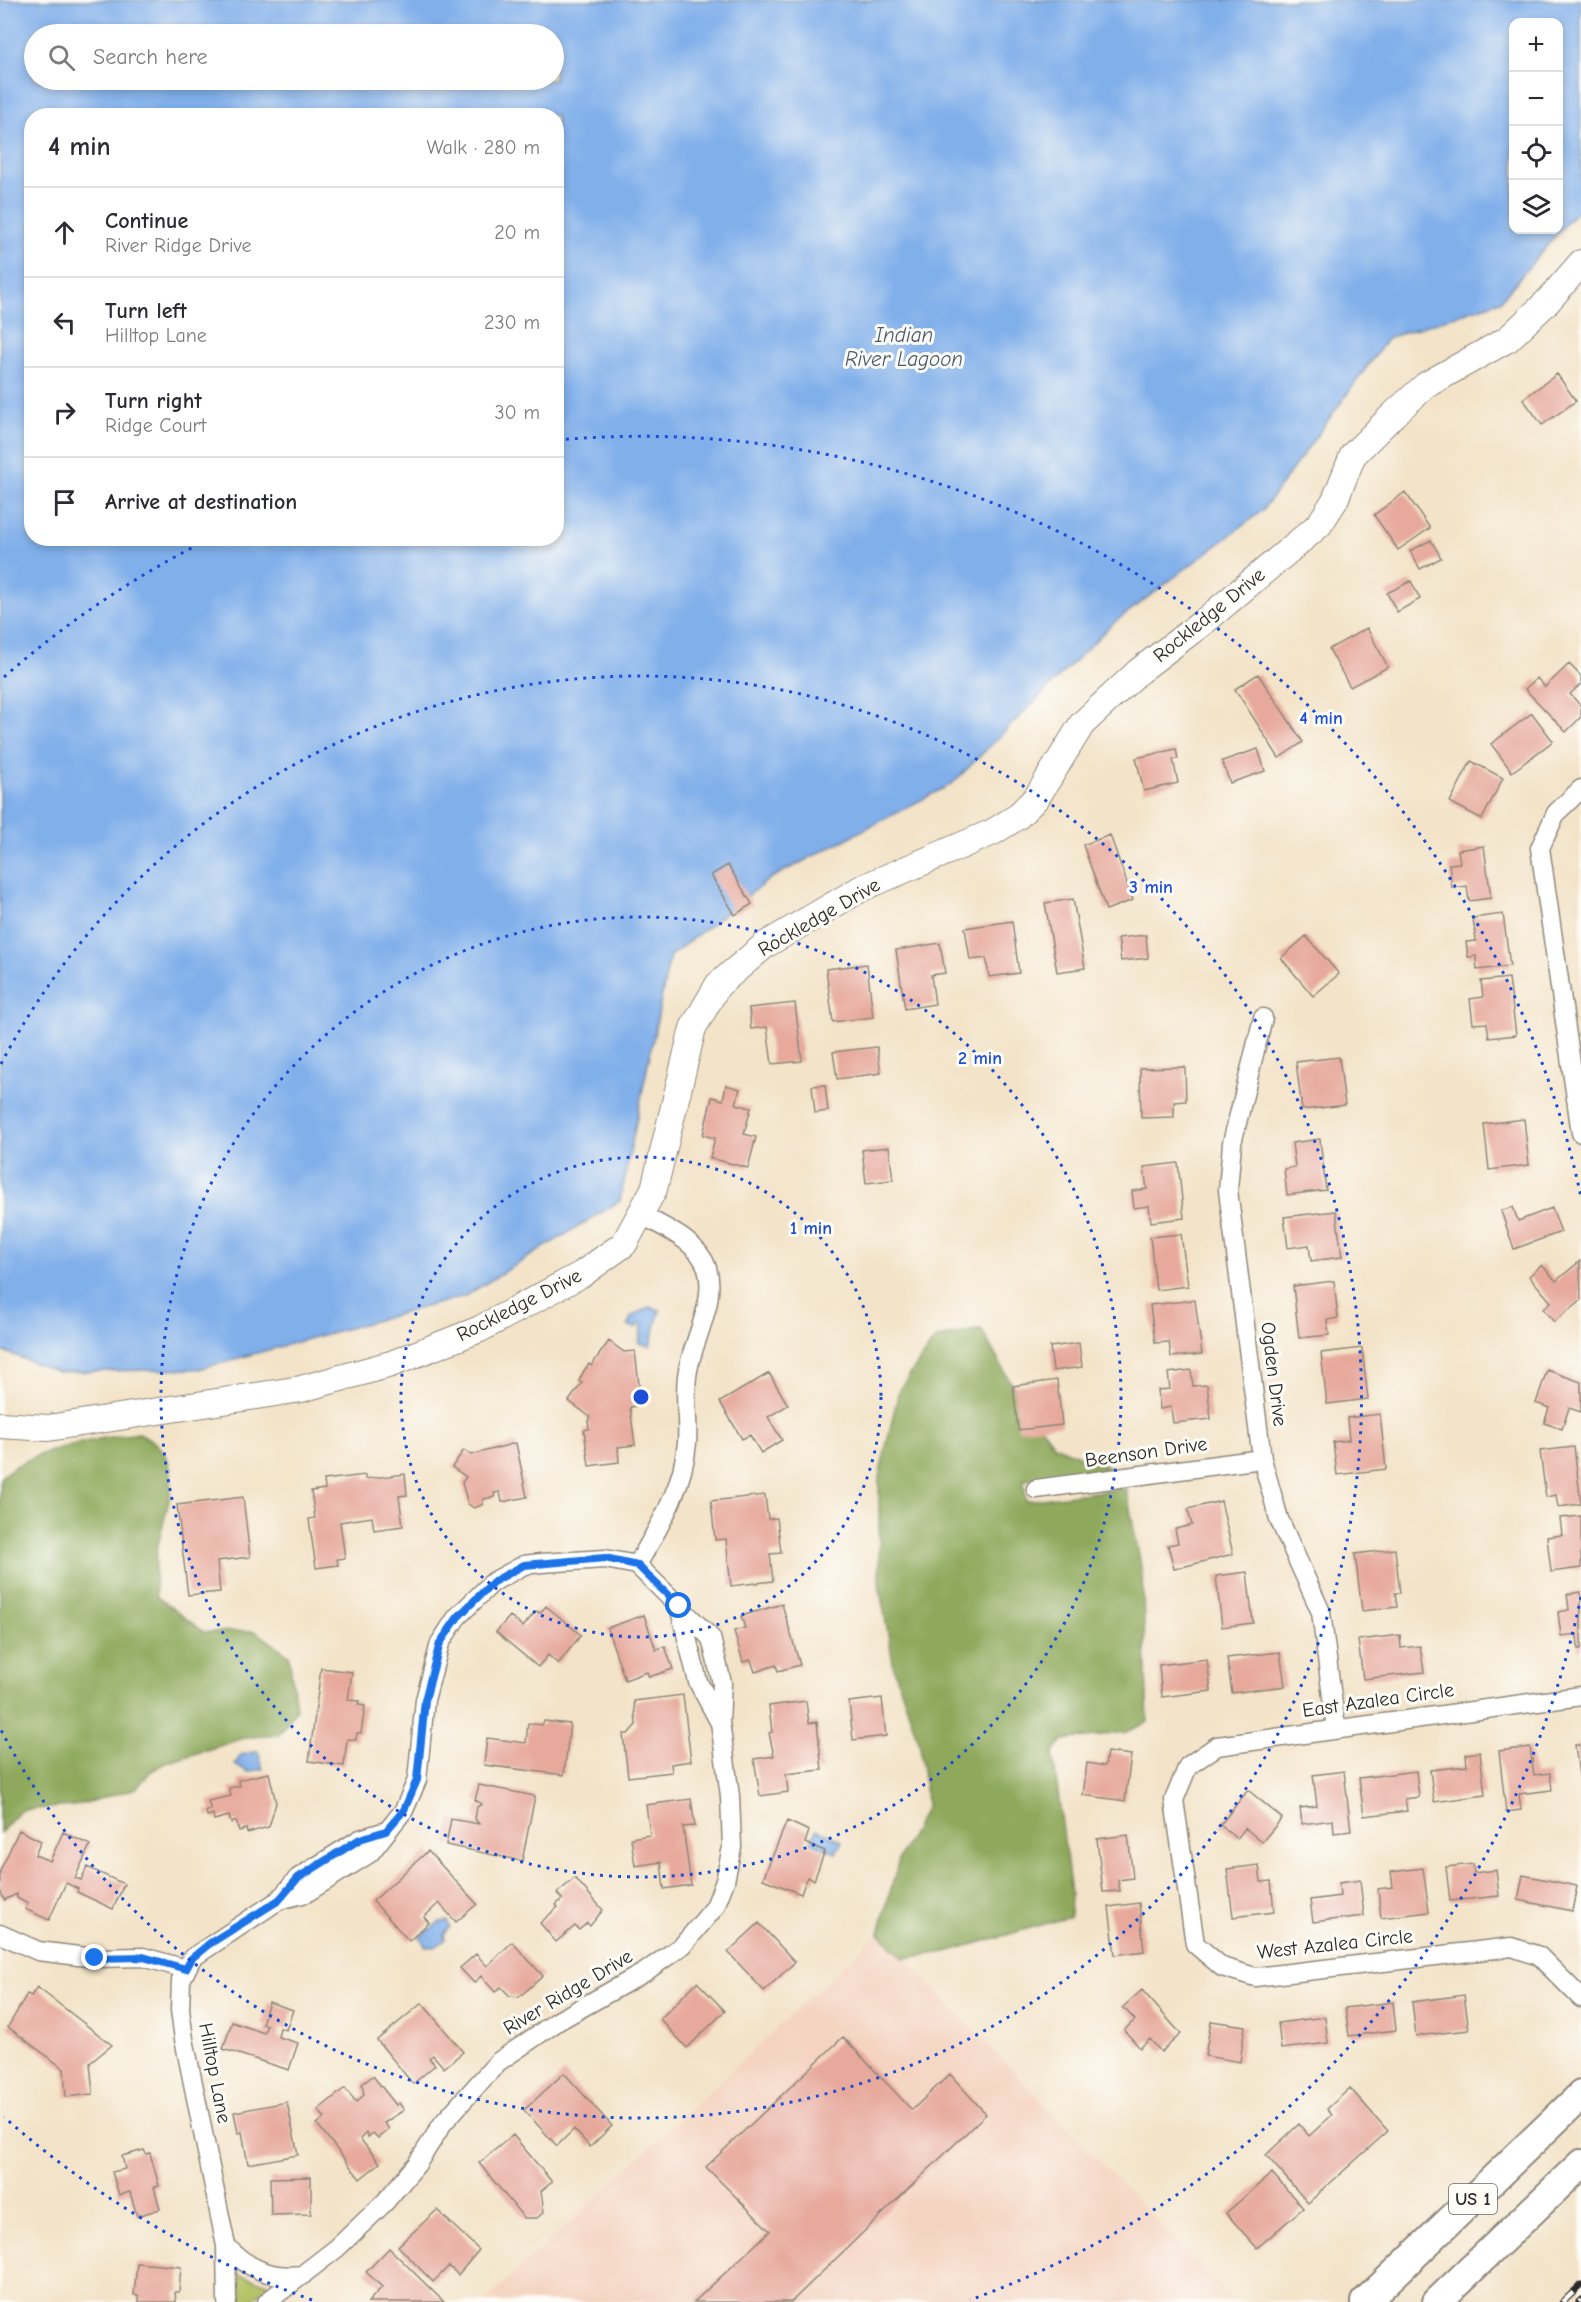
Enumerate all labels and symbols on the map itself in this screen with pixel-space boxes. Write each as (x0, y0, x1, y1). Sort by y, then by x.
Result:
water label: Indian River Lagoon (845, 323, 963, 371)
street label: Rockledge Drive (1149, 563, 1269, 667)
text: 4 min (1299, 708, 1343, 729)
street label: Rockledge Drive (754, 873, 884, 961)
text: 3 min (1129, 877, 1173, 898)
text: 2 min (958, 1048, 1002, 1069)
text: 1 min (790, 1218, 832, 1239)
street label: Rockledge Drive (453, 1264, 585, 1346)
street label: Ogden Drive (1256, 1321, 1292, 1427)
centre of rings (631, 1387, 651, 1407)
street label: Beenson Drive (1083, 1432, 1209, 1472)
route start (665, 1592, 691, 1618)
street label: East Azalea Circle (1301, 1678, 1455, 1722)
street label: West Azalea Circle (1256, 1924, 1414, 1964)
route end (81, 1944, 107, 1970)
street label: River Ridge Drive (499, 1944, 637, 2040)
street label: Hilltop Lane (194, 2021, 236, 2125)
road number: US 1 (1449, 2184, 1497, 2214)

